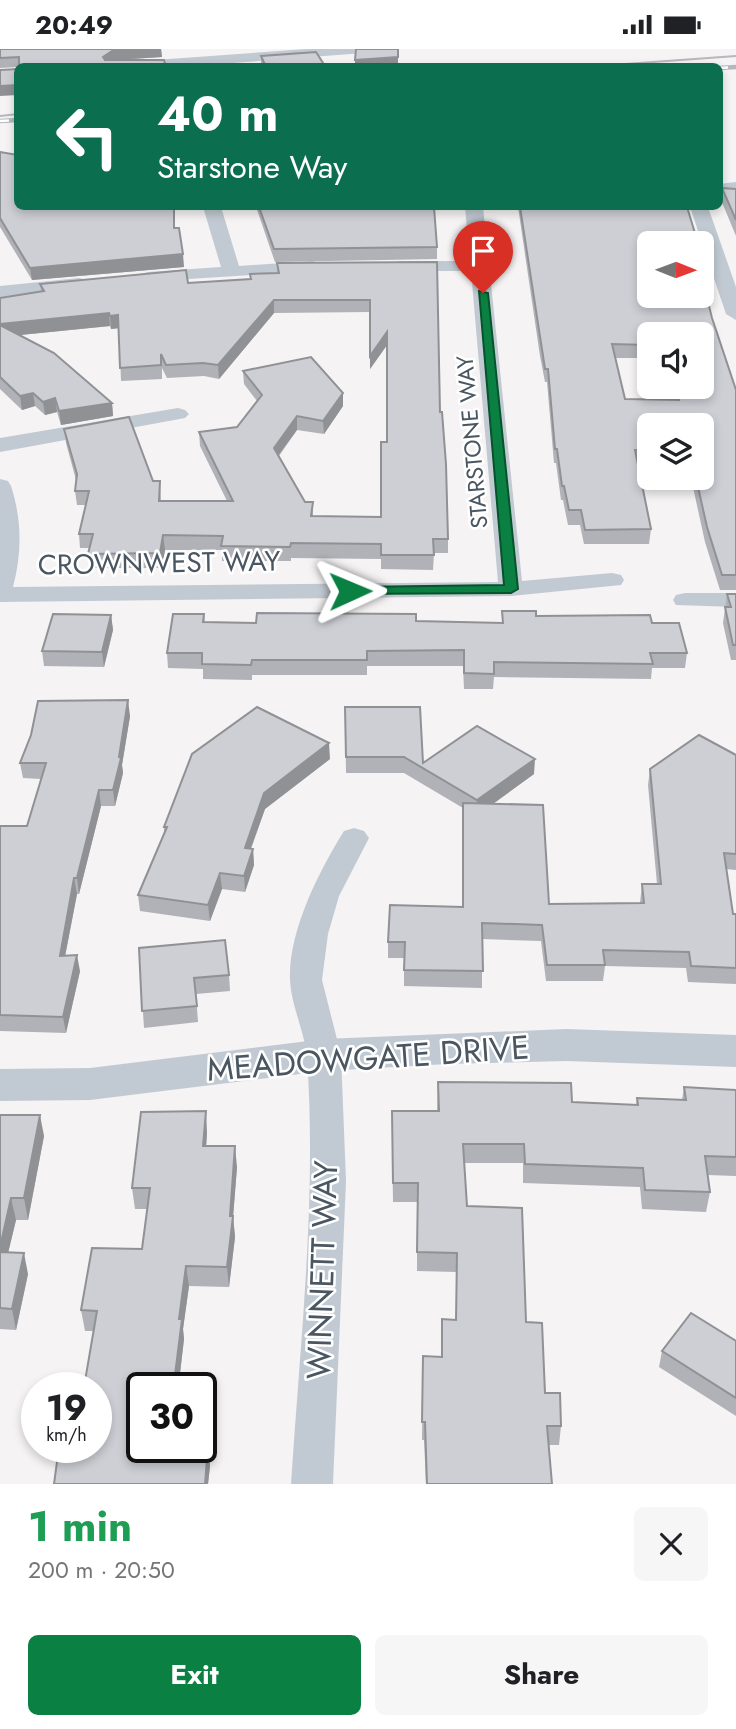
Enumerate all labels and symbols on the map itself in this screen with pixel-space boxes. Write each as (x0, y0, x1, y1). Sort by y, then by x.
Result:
pin (453, 221, 513, 293)
north arrow (637, 231, 714, 308)
street label: STARSTONE WAY (447, 354, 497, 530)
street label: CROWNWEST WAY (37, 540, 281, 586)
position arrow (313, 554, 387, 628)
street label: MEADOWGATE DRIVE (205, 1023, 531, 1093)
street label: WINNETT WAY (295, 1159, 349, 1380)
speed limit sign: 30 (126, 1372, 217, 1463)

